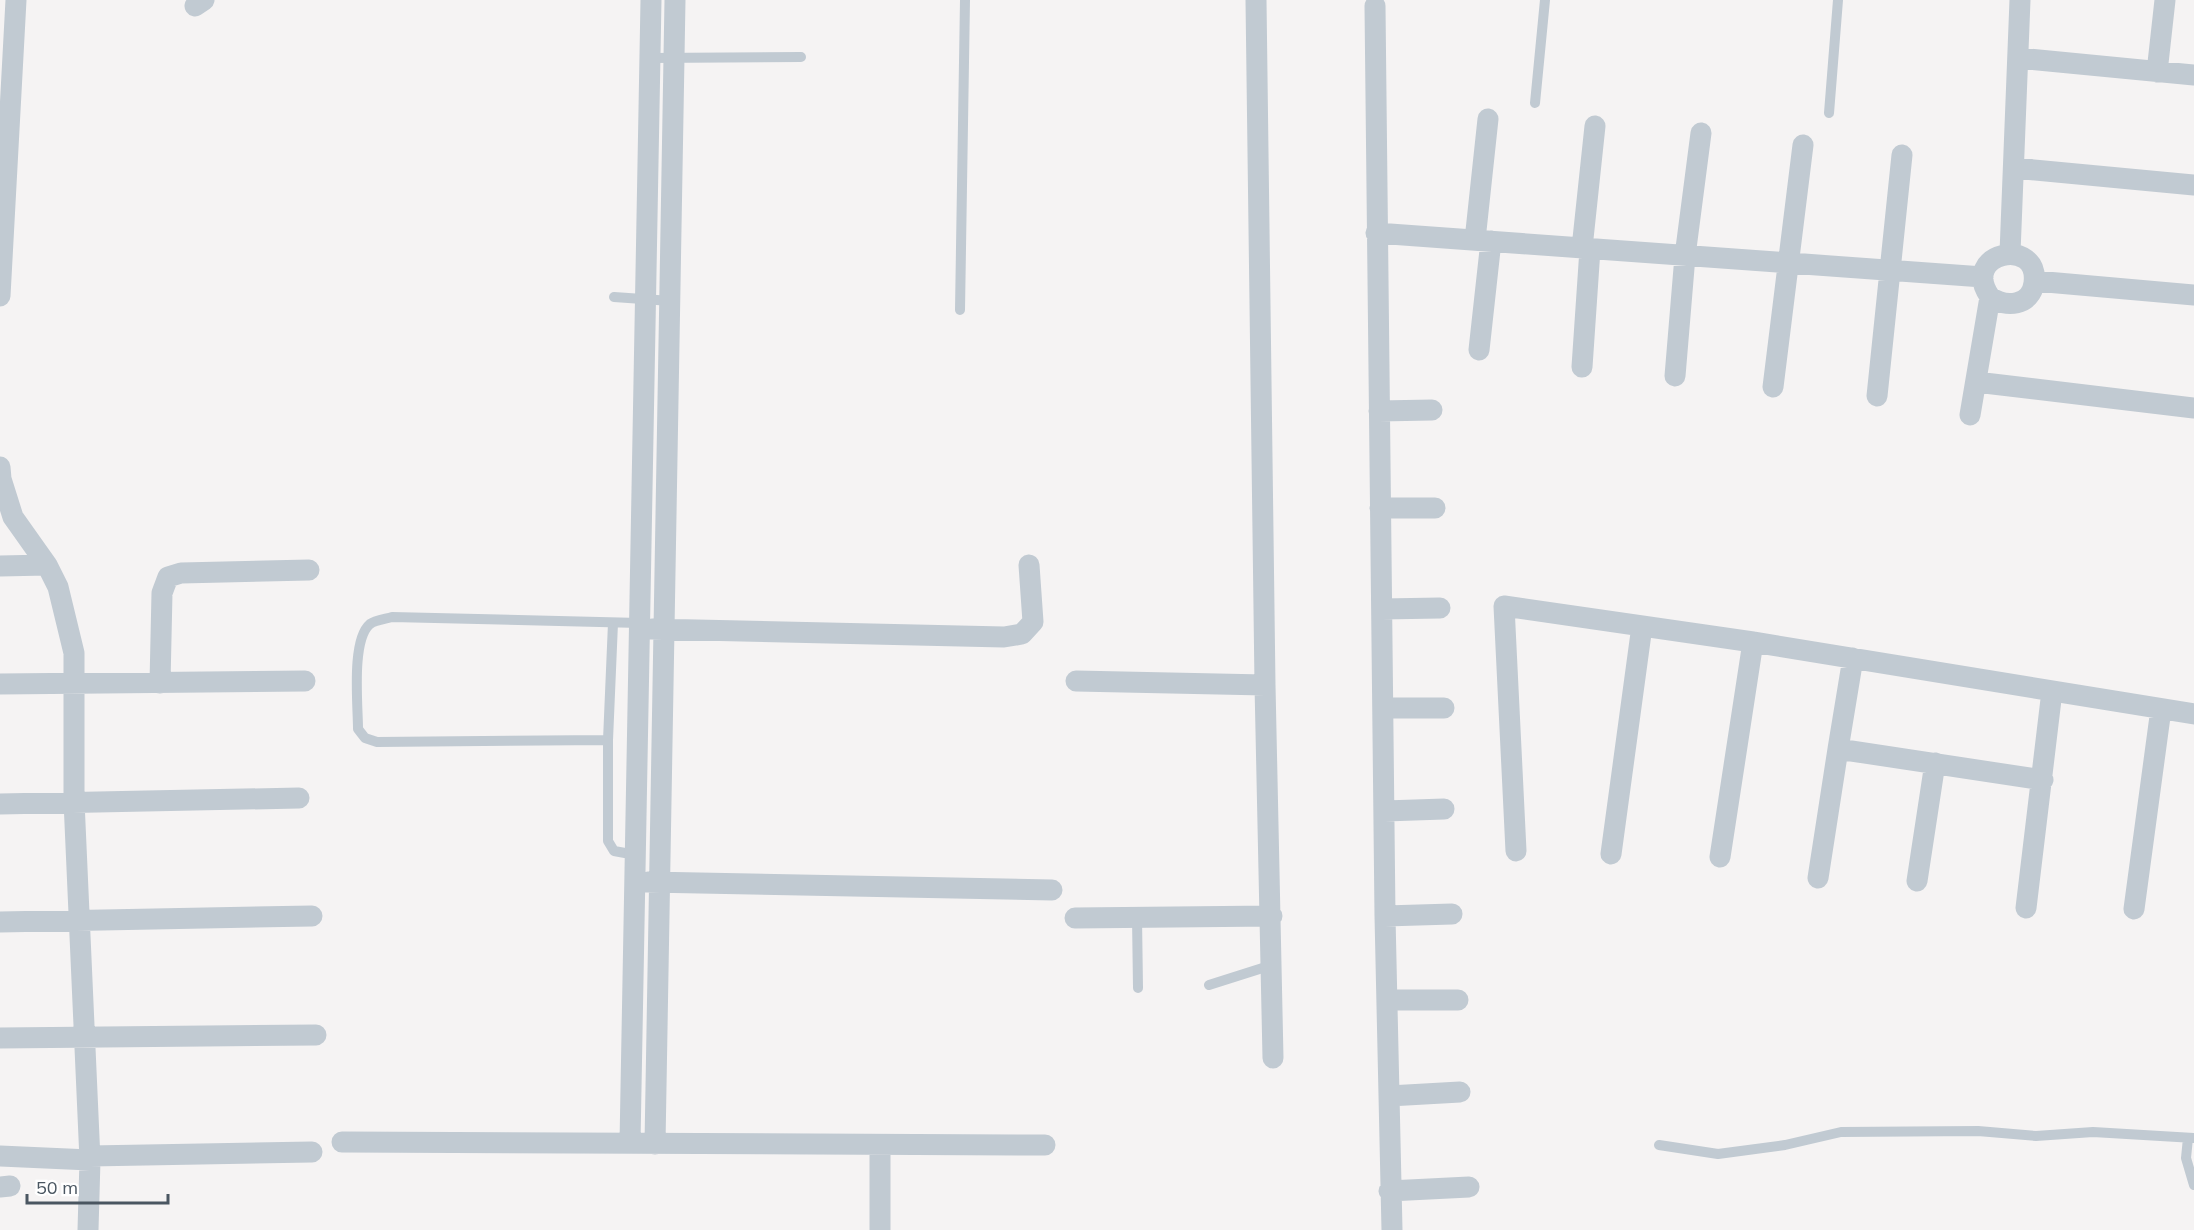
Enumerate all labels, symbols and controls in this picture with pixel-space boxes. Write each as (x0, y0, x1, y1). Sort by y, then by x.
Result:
scale bar (27, 1167, 168, 1205)
text: 50 m (36, 1176, 78, 1199)

